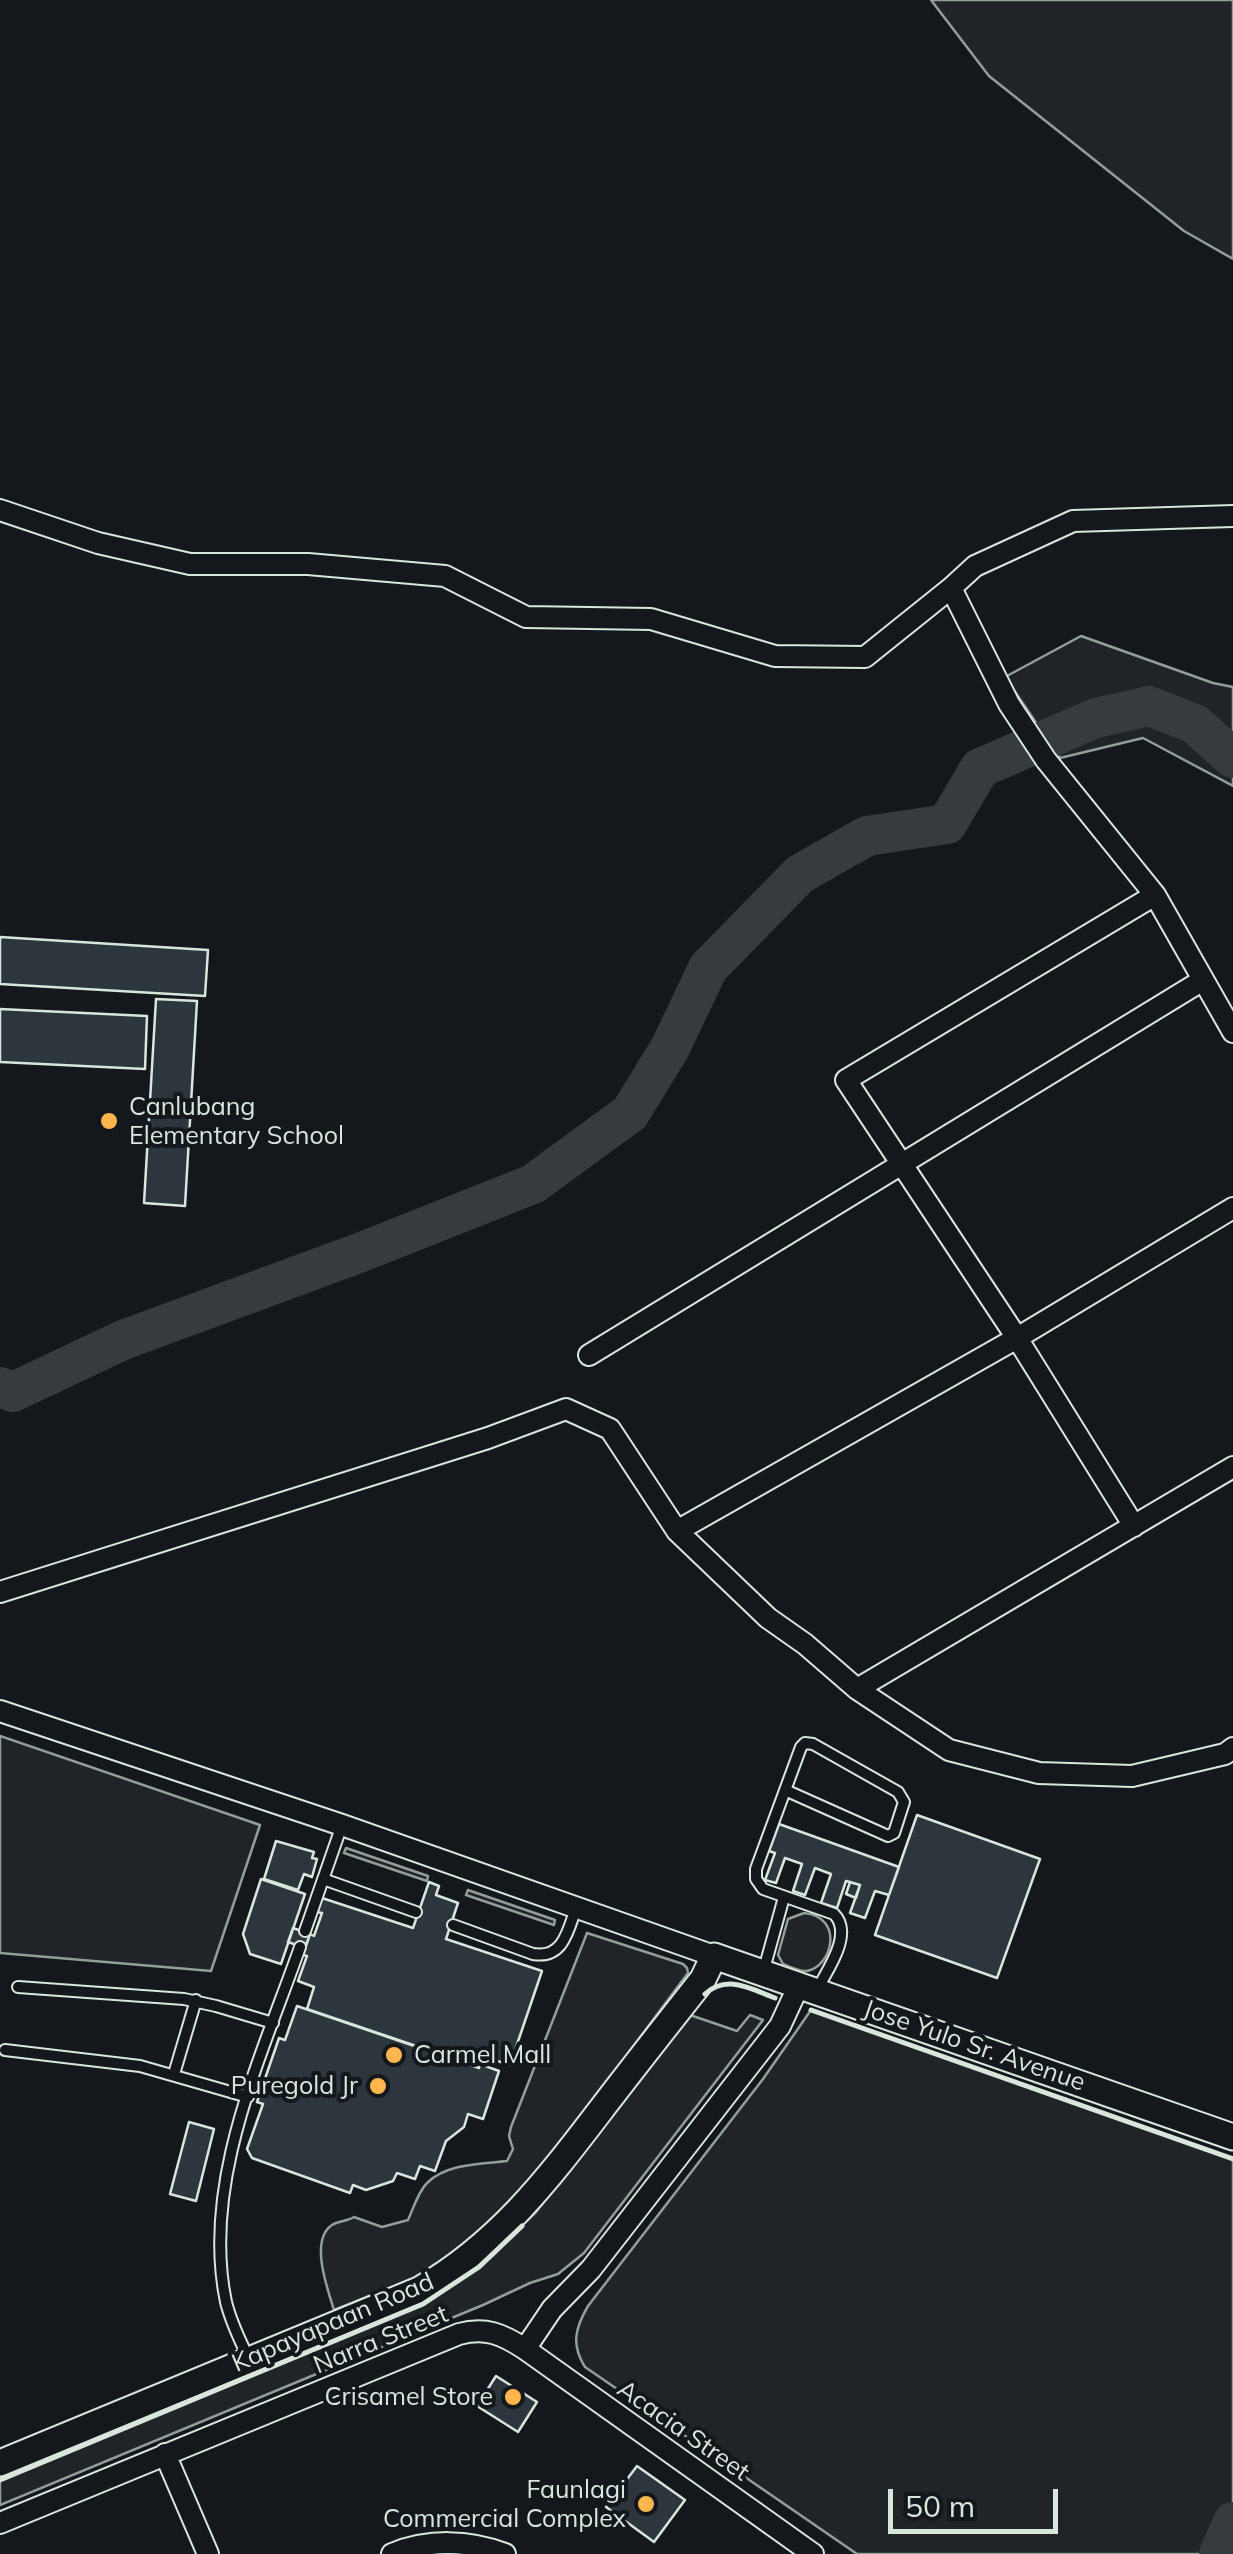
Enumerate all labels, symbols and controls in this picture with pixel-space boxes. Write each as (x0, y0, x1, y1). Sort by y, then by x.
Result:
place label: Canlubang Elementary School (129, 1092, 344, 1151)
marker: Canlubang Elementary School (98, 1110, 120, 1132)
street label: Jose Yulo Sr. Avenue (859, 1994, 1089, 2098)
place label: Carmel Mall (414, 2040, 551, 2070)
marker: Carmel Mall (383, 2044, 405, 2066)
place label: Puregold Jr (231, 2071, 358, 2101)
marker: Puregold Jr (367, 2075, 389, 2097)
street label: Kapayapaan Road (228, 2267, 438, 2379)
street label: Narra Street (309, 2299, 453, 2381)
street label: Acacia Street (611, 2374, 755, 2488)
place label: Crisamel Store (325, 2382, 493, 2412)
marker: Crisamel Store (502, 2386, 524, 2408)
scale bar (893, 2469, 1063, 2531)
place label: Faunlagi Commercial Complex (383, 2475, 626, 2534)
text: 50 m (905, 2487, 975, 2525)
marker: Faunlagi Commercial Complex (635, 2493, 657, 2515)

